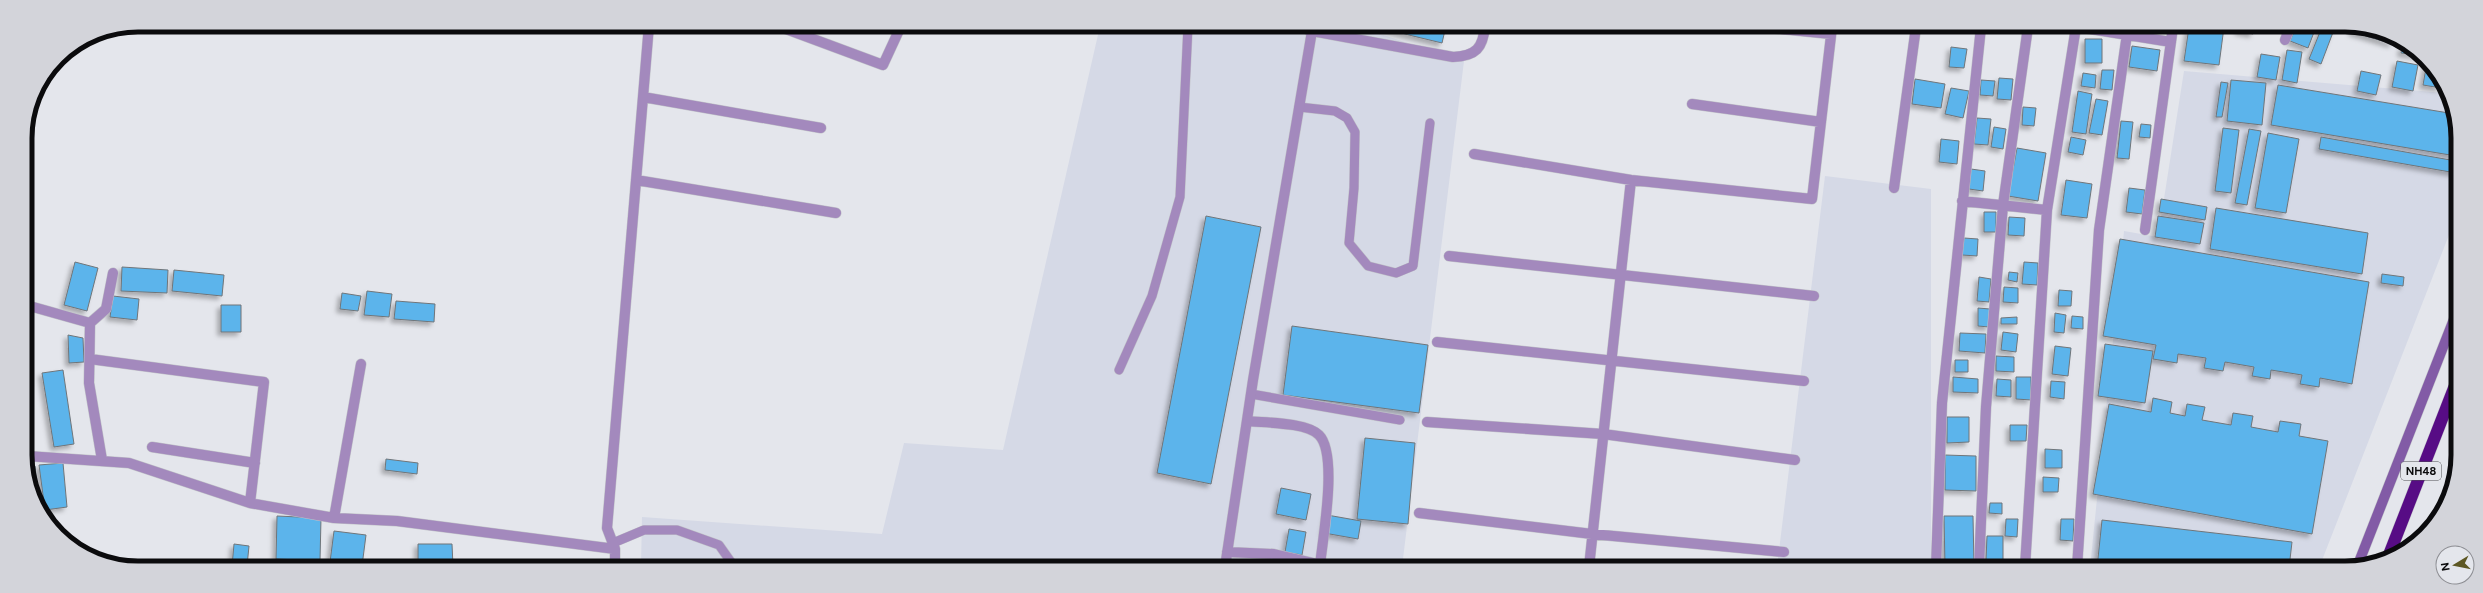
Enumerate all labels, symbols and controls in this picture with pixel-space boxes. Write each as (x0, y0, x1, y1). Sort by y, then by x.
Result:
road number: NH48 (2401, 462, 2441, 480)
north arrow (2435, 545, 2475, 585)
text: N (2439, 561, 2453, 572)

